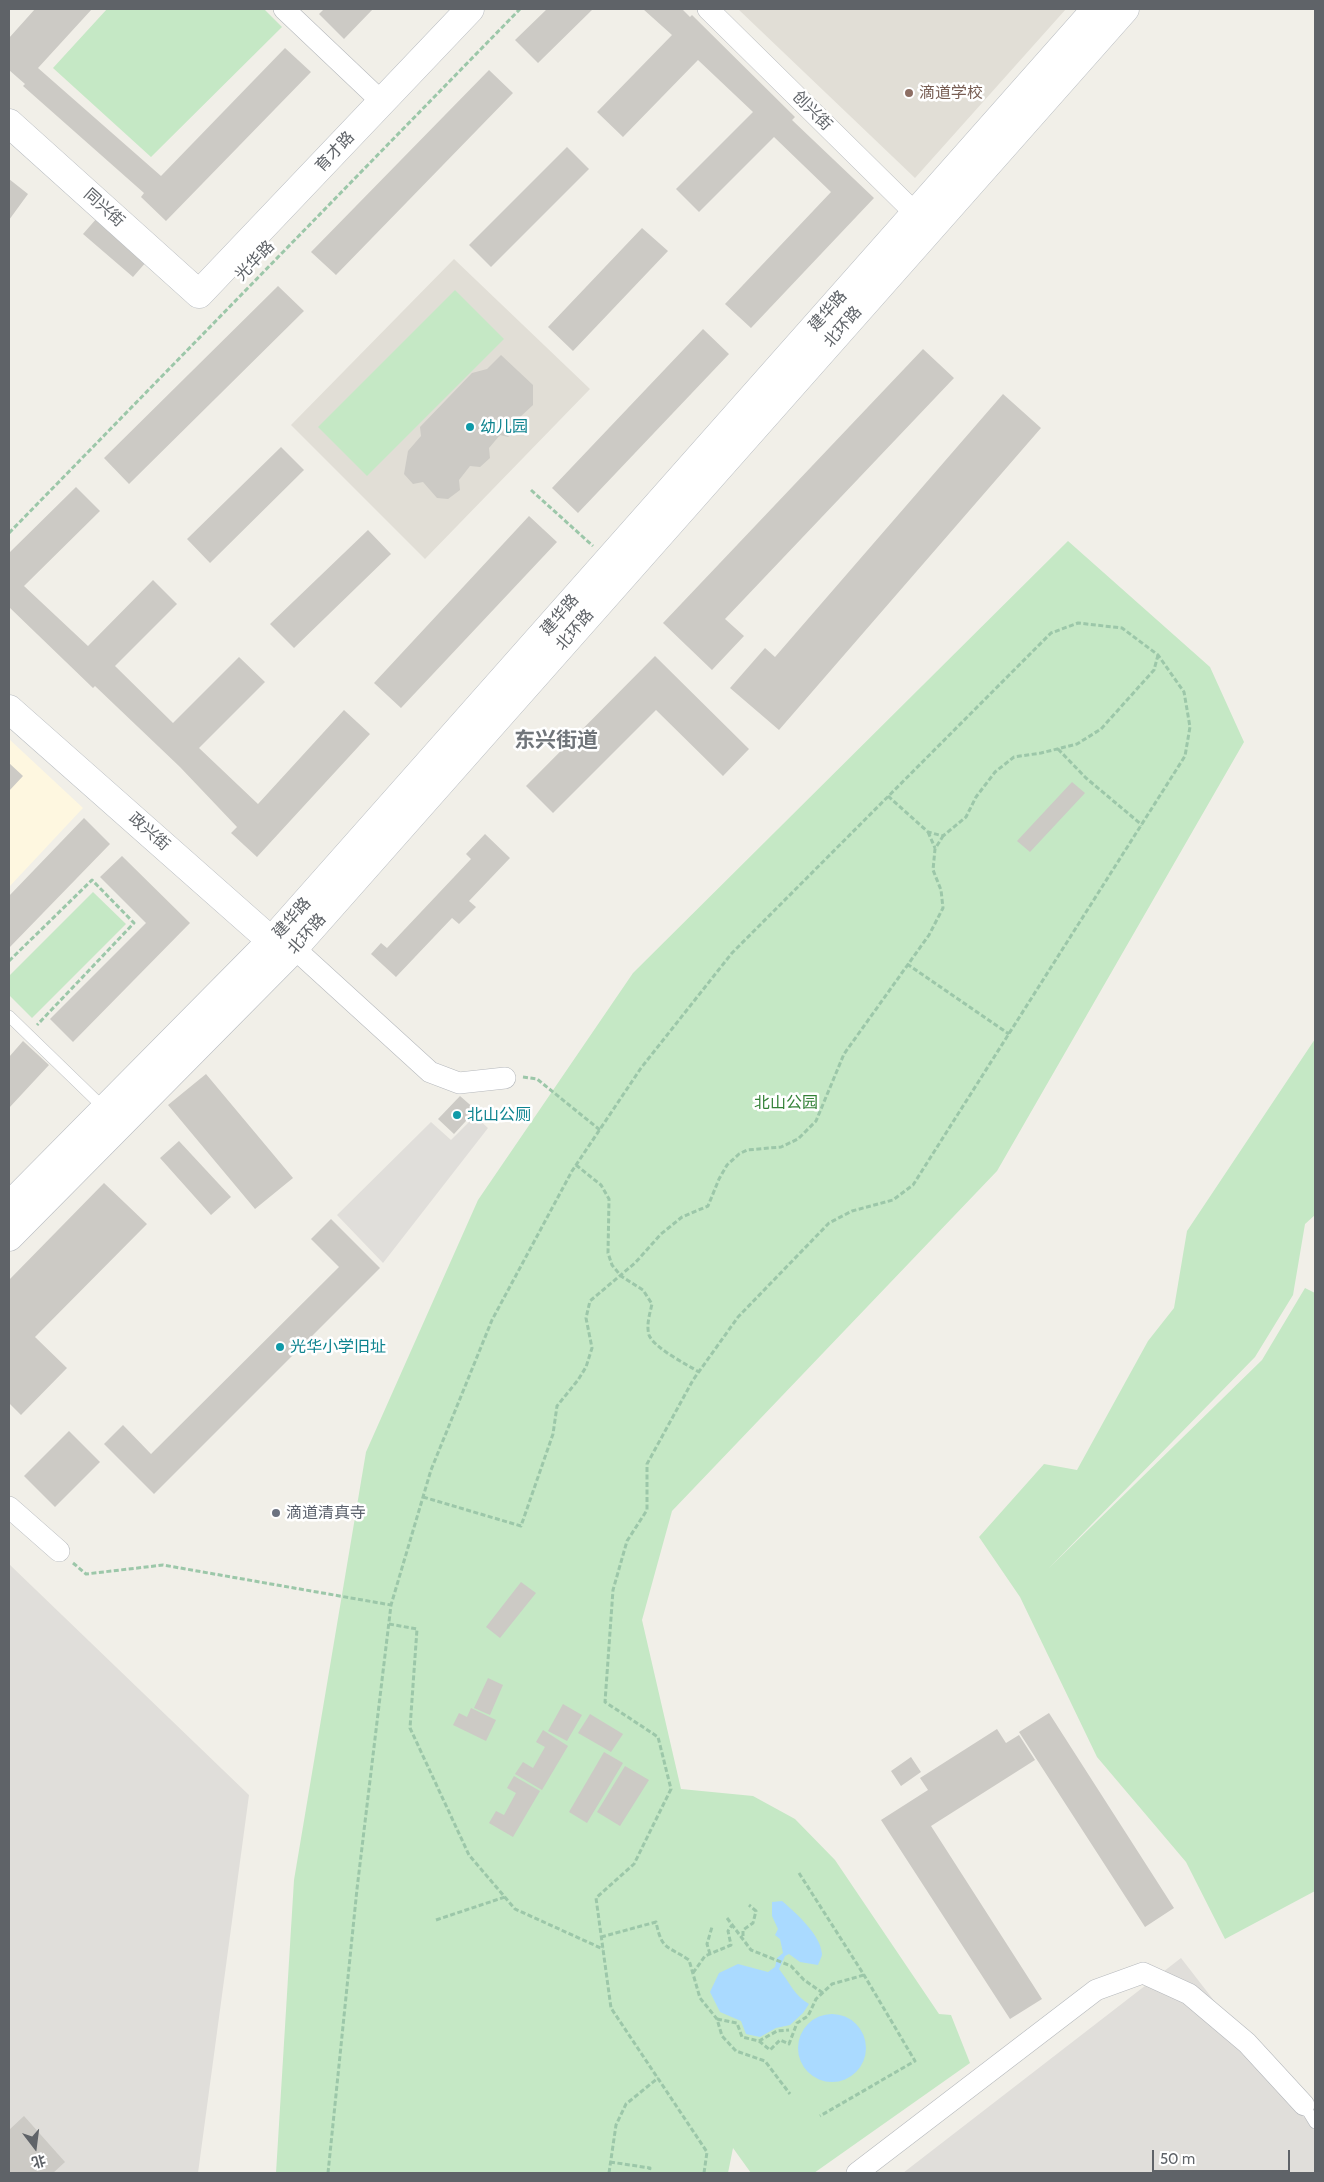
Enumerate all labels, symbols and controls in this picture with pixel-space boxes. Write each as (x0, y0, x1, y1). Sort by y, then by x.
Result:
place label: 滴道学校 (919, 83, 983, 103)
street label: 创兴街 (788, 87, 836, 135)
marker: 滴道学校 (903, 87, 915, 99)
street label: 育才路 (312, 128, 358, 176)
street label: 同兴街 (80, 185, 128, 231)
street label: 光华路 (231, 237, 279, 285)
street label: 建华路 (805, 287, 851, 335)
street label: 北环路 (820, 303, 866, 351)
place label: 幼儿园 (480, 417, 528, 437)
marker: 幼儿园 (464, 421, 476, 433)
street label: 建华路 (537, 591, 583, 639)
street label: 北环路 (552, 606, 598, 654)
district label: 东兴街道 (514, 728, 598, 754)
street label: 政兴街 (125, 809, 173, 855)
street label: 建华路 (269, 894, 315, 942)
street label: 北环路 (284, 910, 330, 958)
park label: 北山公园 (754, 1093, 818, 1113)
place label: 北山公厕 (467, 1105, 531, 1125)
marker: 北山公厕 (451, 1109, 463, 1121)
place label: 光华小学旧址 (290, 1337, 386, 1357)
marker: 光华小学旧址 (274, 1341, 286, 1353)
place label: 滴道清真寺 (286, 1503, 366, 1523)
marker: 滴道清真寺 (270, 1507, 282, 1519)
north arrow (10, 2122, 60, 2172)
scale bar (1154, 2140, 1292, 2172)
text: 50 m (1160, 2150, 1195, 2168)
text: 北 (30, 2151, 48, 2172)

